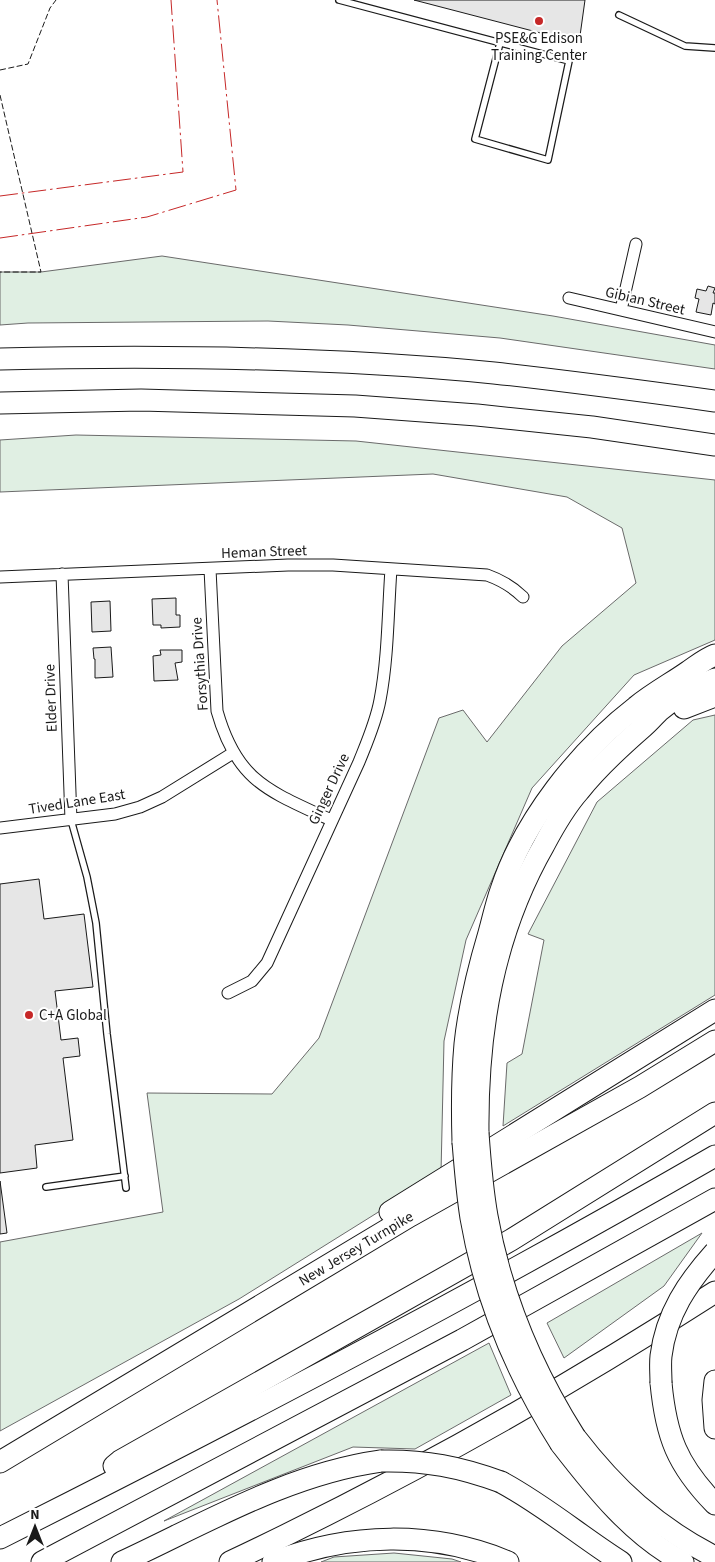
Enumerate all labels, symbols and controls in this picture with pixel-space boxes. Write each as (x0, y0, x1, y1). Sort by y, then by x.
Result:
marker: PSE&G Edison Training Center (533, 15, 545, 27)
place label: PSE&G Edison Training Center (491, 28, 588, 66)
street label: Gibian Street (603, 282, 687, 320)
street label: Heman Street (221, 540, 307, 564)
street label: Forsythia Drive (186, 616, 214, 712)
street label: Elder Drive (39, 664, 63, 732)
street label: Ginger Drive (303, 750, 355, 828)
street label: Tived Lane East (27, 784, 127, 820)
place label: C+A Global (39, 1005, 107, 1026)
marker: C+A Global (23, 1009, 35, 1021)
street label: New Jersey Turnpike (295, 1206, 417, 1291)
north arrow (10, 1502, 60, 1552)
text: N (30, 1505, 40, 1525)

